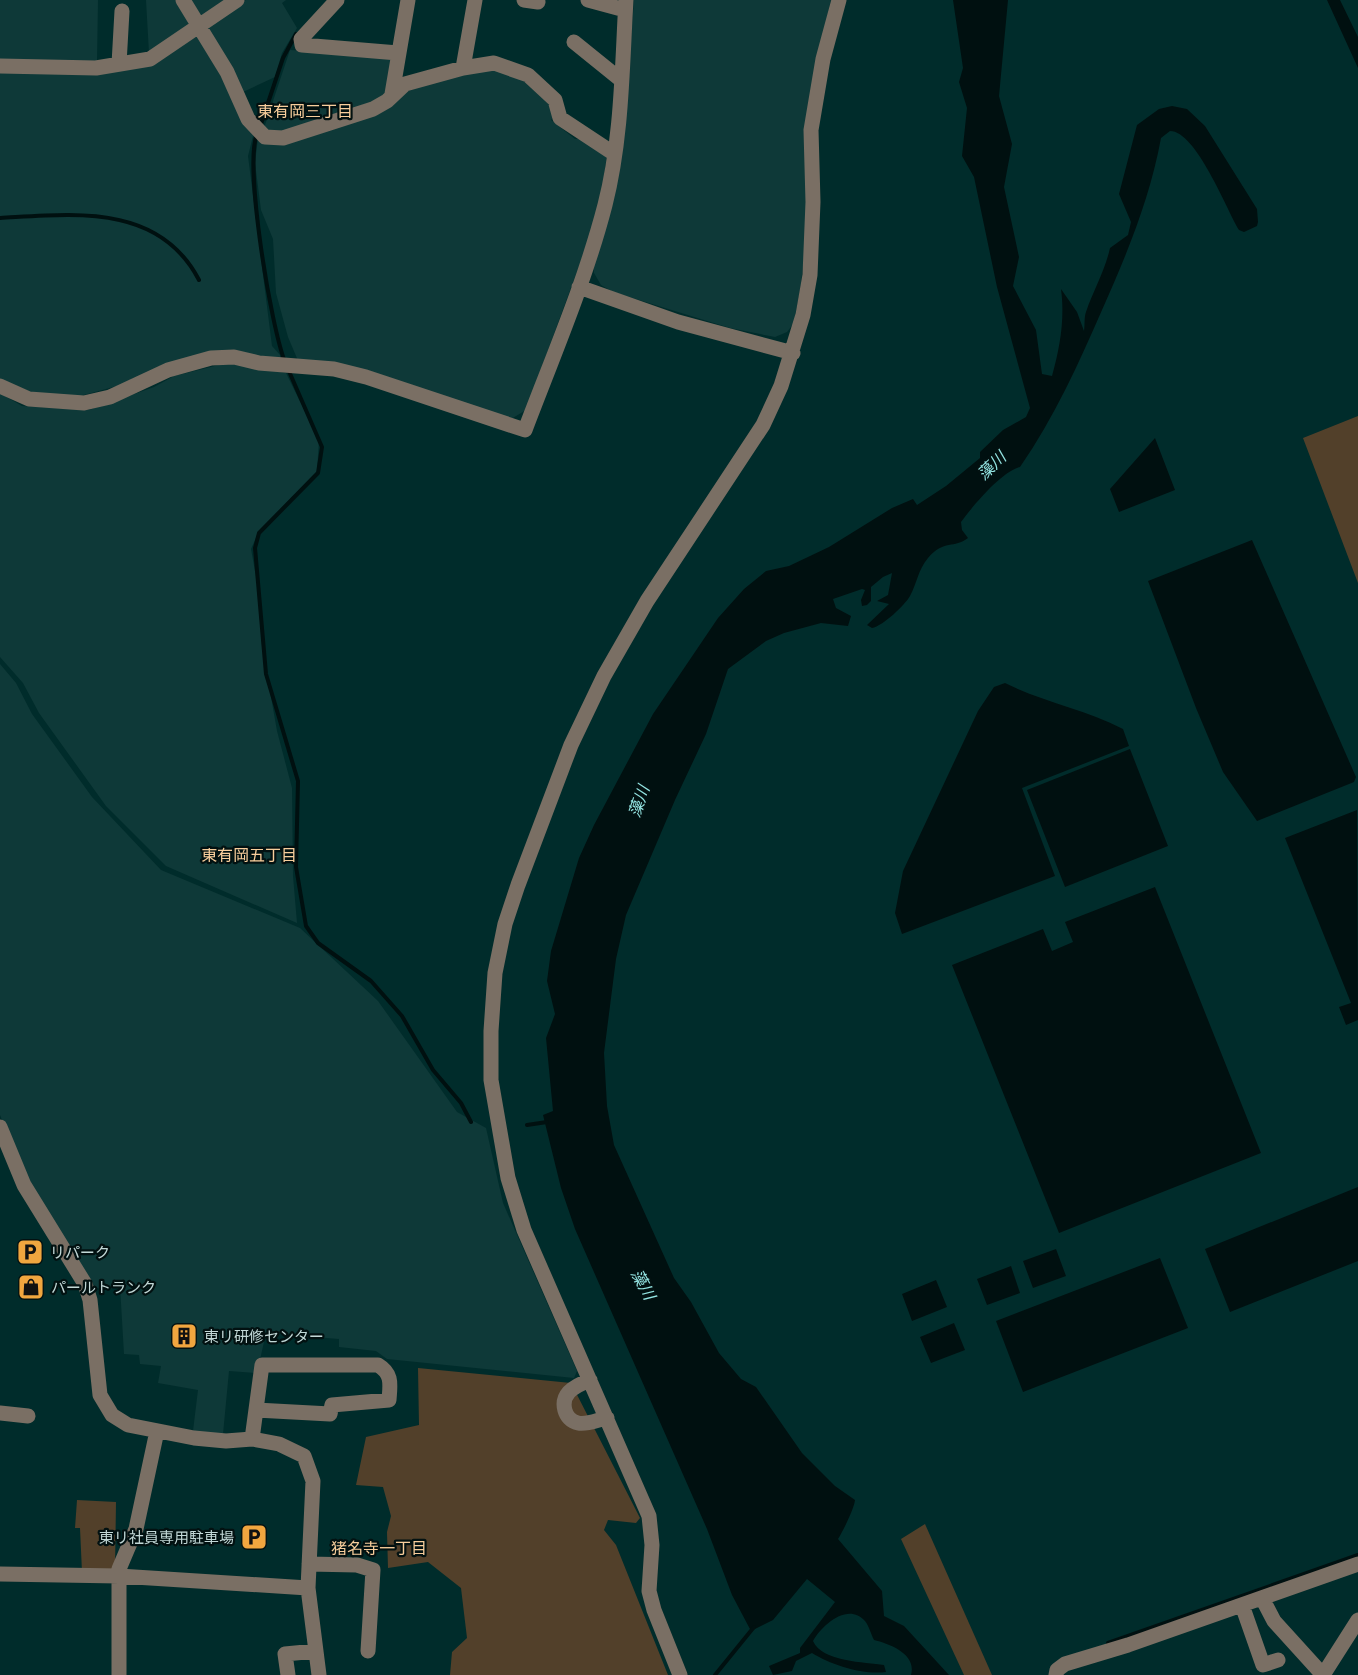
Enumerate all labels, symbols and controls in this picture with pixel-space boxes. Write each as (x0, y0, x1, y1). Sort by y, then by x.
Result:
district label: 東有岡三丁目 (257, 101, 353, 120)
water label: 藻川 (973, 446, 1011, 483)
water label: 藻川 (624, 781, 653, 819)
district label: 東有岡五丁目 (201, 845, 297, 864)
parking icon: リパーク (15, 1237, 45, 1267)
place label: リパーク (50, 1243, 110, 1261)
water label: 藻川 (628, 1265, 661, 1304)
shop icon: パールトランク (16, 1272, 46, 1302)
place label: パールトランク (51, 1278, 156, 1296)
building icon: 東リ研修センター (169, 1321, 199, 1351)
place label: 東リ研修センター (204, 1327, 324, 1345)
parking icon: 東リ社員専用駐車場 (239, 1522, 269, 1552)
place label: 東リ社員専用駐車場 (99, 1528, 234, 1546)
district label: 猪名寺一丁目 (331, 1538, 427, 1557)

